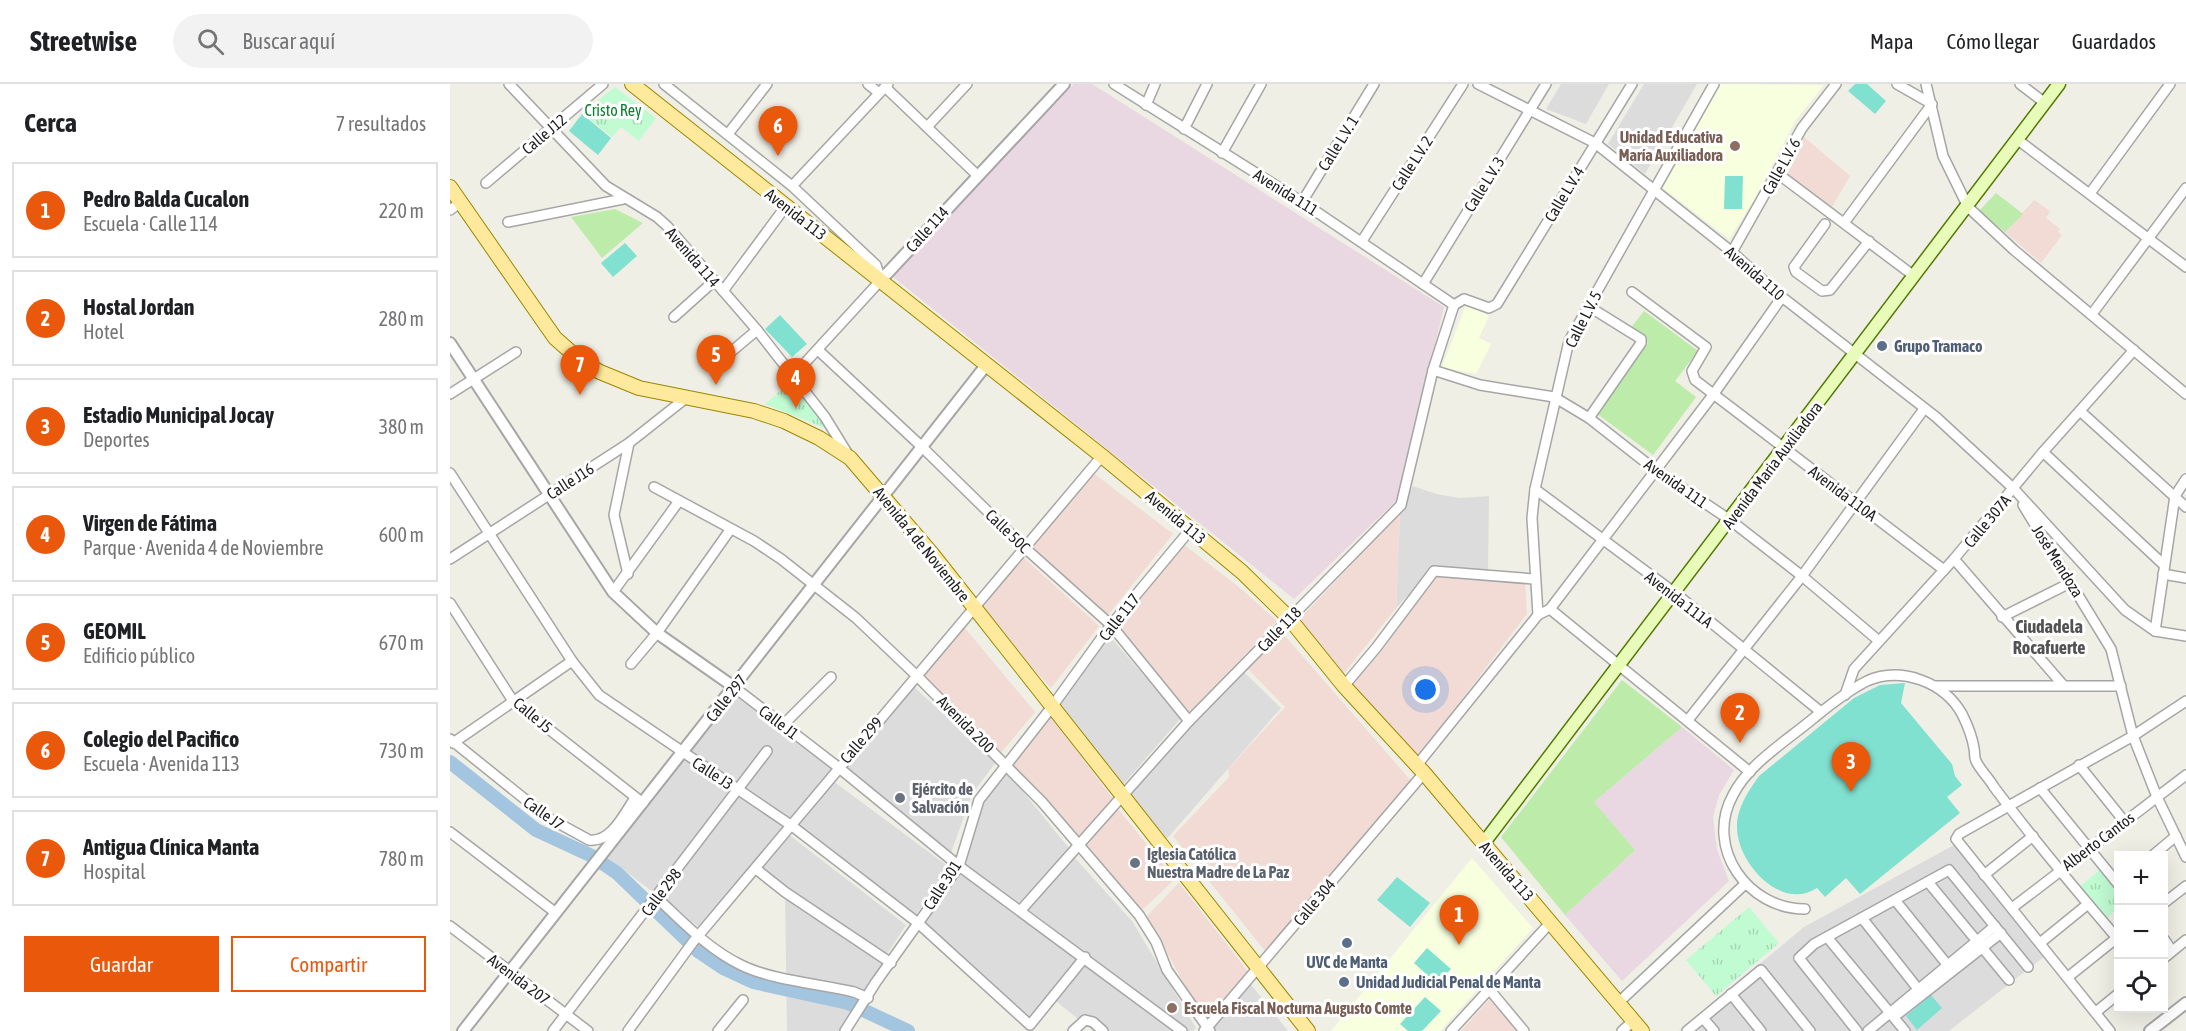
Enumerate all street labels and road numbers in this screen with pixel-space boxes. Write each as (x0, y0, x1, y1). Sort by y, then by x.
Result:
street label: Calle J12 (518, 110, 570, 158)
street label: Calle L.V. 1 (1314, 112, 1362, 174)
street label: Calle L.V. 2 (1388, 132, 1436, 194)
street label: Calle L.V. 6 (1758, 135, 1804, 197)
street label: Calle L.V. 3 (1460, 153, 1508, 215)
street label: Calle L.V. 4 (1541, 163, 1587, 225)
street label: Avenida 111 (1250, 165, 1322, 219)
street label: Avenida 113 (762, 185, 830, 243)
street label: Calle 114 (902, 203, 952, 255)
street label: Avenida 114 (662, 224, 724, 290)
street label: Avenida 110 (1722, 242, 1788, 304)
street label: Calle L.V. 5 (1561, 288, 1605, 350)
street label: Avenida Maria Auxiliadora (1718, 398, 1826, 532)
street label: Avenida 111 (1641, 455, 1711, 511)
street label: Calle J16 (543, 459, 597, 503)
street label: Avenida 110A (1805, 462, 1881, 525)
street label: Avenida 4 de Noviembre (870, 483, 974, 605)
street label: Avenida 113 (1142, 487, 1210, 547)
street label: Calle 307A (1960, 491, 2014, 551)
street label: Calle 50C (982, 506, 1034, 556)
street label: José Mendoza (2029, 522, 2087, 600)
street label: Avenida 111A (1642, 567, 1716, 631)
street label: Calle 117 (1095, 590, 1143, 644)
street label: Calle 118 (1253, 603, 1305, 655)
street label: Calle 297 (702, 671, 750, 725)
street label: Avenida 200 (934, 692, 998, 756)
street label: Calle J5 (510, 694, 556, 736)
street label: Calle J1 (756, 701, 802, 743)
street label: Calle 299 (836, 713, 886, 767)
street label: Calle J3 (689, 753, 737, 793)
street label: Calle J7 (520, 793, 568, 833)
street label: Alberto Cantos (2058, 808, 2138, 874)
street label: Avenida 113 (1476, 838, 1538, 904)
street label: Calle 301 (919, 857, 965, 913)
street label: Calle 298 (637, 865, 685, 919)
street label: Calle 304 (1289, 875, 1339, 929)
street label: Avenida 207 (485, 950, 553, 1008)

